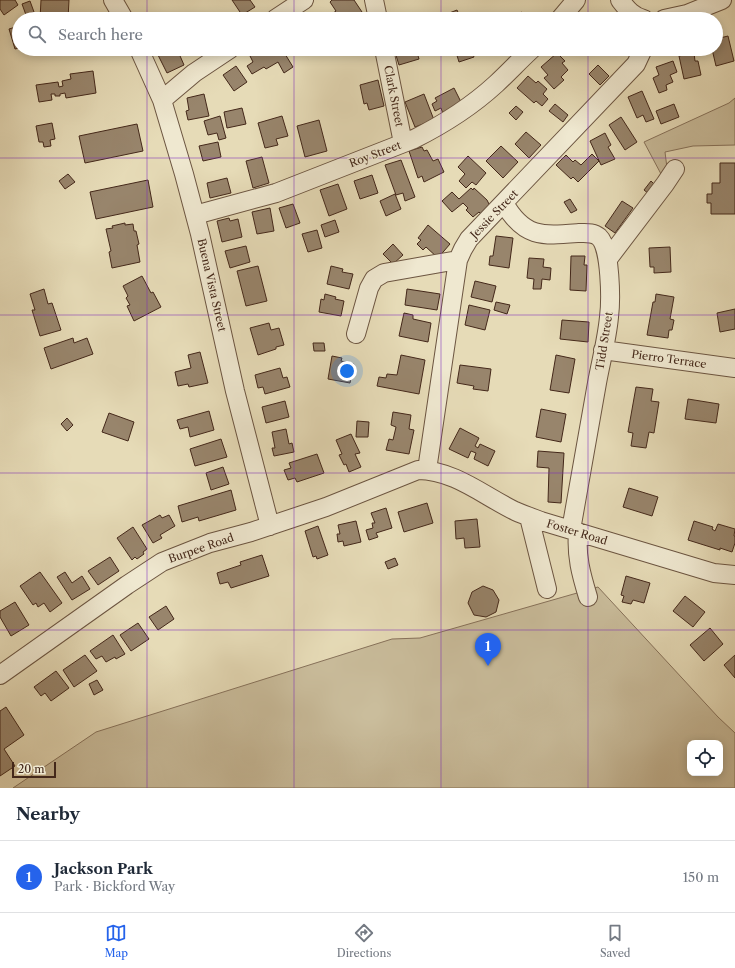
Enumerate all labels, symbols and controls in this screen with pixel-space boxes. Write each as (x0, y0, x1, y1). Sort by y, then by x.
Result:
search box (12, 12, 723, 56)
icon: search (26, 23, 48, 45)
text: Search here (58, 25, 143, 44)
street label: Clark Street (381, 64, 407, 128)
street label: Roy Street (347, 138, 403, 170)
street label: Jessie Street (466, 186, 521, 243)
street label: Buena Vista Street (194, 237, 230, 333)
street label: Tidd Street (592, 311, 616, 371)
street label: Pierro Terrace (631, 347, 707, 371)
your location (337, 361, 357, 381)
street label: Foster Road (545, 516, 609, 548)
street label: Burpee Road (166, 530, 236, 566)
pin: 1 (475, 633, 501, 666)
map controls (687, 740, 723, 776)
button: locate (687, 740, 723, 776)
scale bar (12, 760, 56, 779)
text: 20 m (18, 762, 44, 776)
text: Nearby (16, 804, 80, 824)
text: Jackson Park (54, 859, 153, 878)
text: 1 (26, 869, 32, 885)
text: 150 m (683, 869, 719, 885)
text: Park · Bickford Way (54, 878, 175, 894)
tab: Map (104, 922, 128, 960)
tab: Directions (337, 922, 391, 960)
tab: Saved (600, 922, 631, 960)

